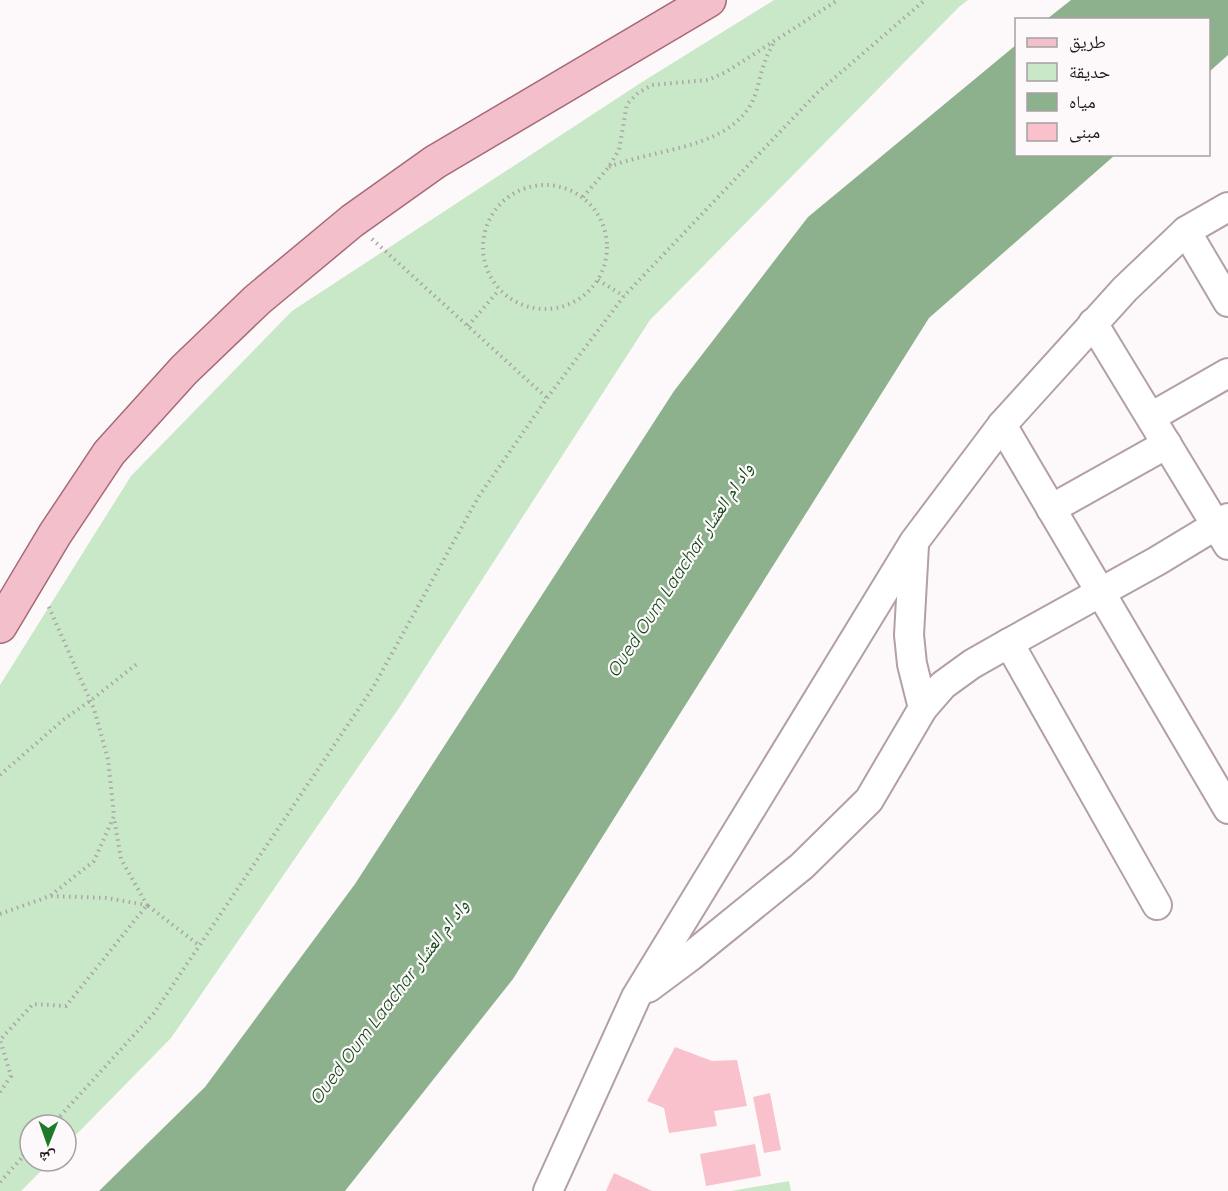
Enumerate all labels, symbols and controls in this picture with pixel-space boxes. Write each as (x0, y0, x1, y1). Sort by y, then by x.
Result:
legend (1015, 18, 1210, 156)
text: طريق (1069, 30, 1106, 53)
text: حديقة (1069, 60, 1110, 83)
text: مياه (1069, 90, 1096, 113)
text: مبنى (1069, 120, 1100, 143)
water label: Oued Oum Laachar واد ام العشار (601, 458, 759, 682)
water label: Oued Oum Laachar واد ام العشار (304, 894, 475, 1110)
north arrow (18, 1113, 78, 1173)
text: ش (39, 1148, 56, 1168)

